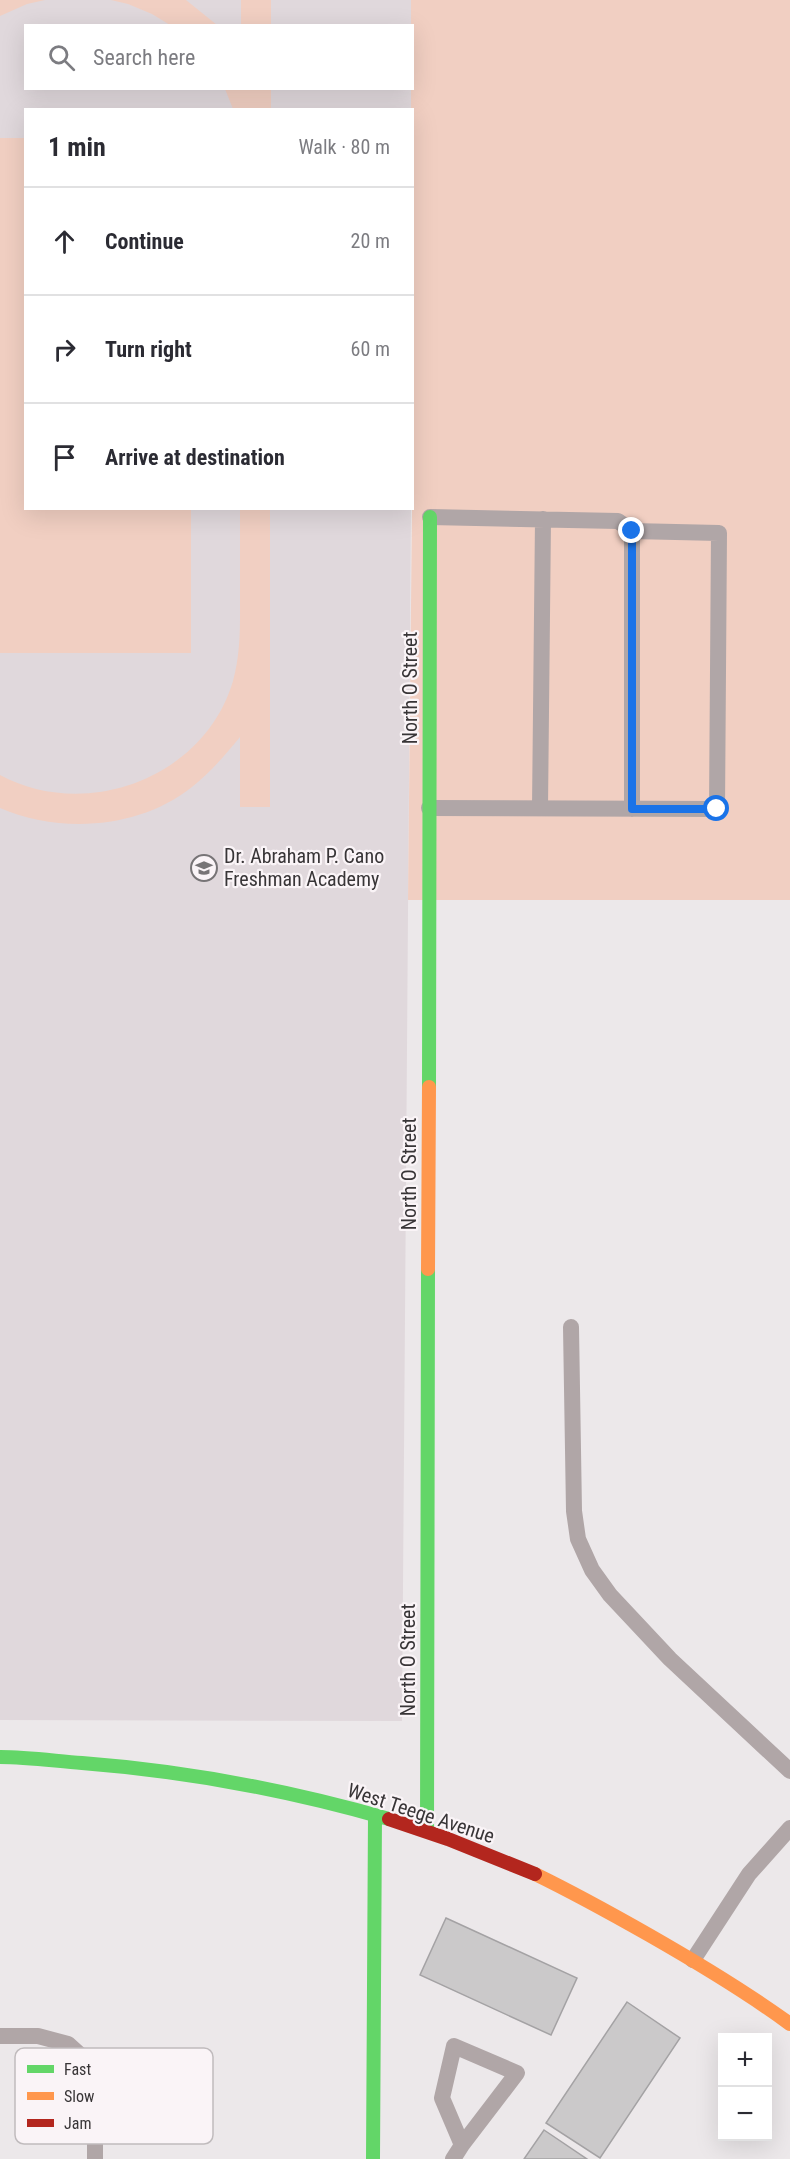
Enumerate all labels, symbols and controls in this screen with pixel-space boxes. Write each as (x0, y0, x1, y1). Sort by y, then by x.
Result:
search box (24, 24, 414, 90)
icon: search (45, 41, 78, 74)
text: Search here (93, 45, 195, 70)
text: 1 min (48, 132, 106, 162)
text: Walk · 80 m (298, 135, 390, 159)
icon: ahead (48, 225, 81, 258)
text: Continue (105, 229, 184, 254)
text: 20 m (351, 229, 390, 253)
icon: right (48, 333, 81, 366)
text: Turn right (105, 337, 192, 362)
text: 60 m (351, 337, 390, 361)
icon: arrive (48, 441, 81, 474)
text: Arrive at destination (105, 445, 285, 470)
route end (618, 517, 644, 543)
street label: North O Street (398, 632, 422, 744)
route start (703, 795, 729, 821)
place label: Dr. Abraham P. Cano Freshman Academy (224, 844, 384, 891)
school or university icon: Dr. Abraham P. Cano Freshman Academy (189, 853, 219, 883)
street label: North O Street (397, 1118, 421, 1230)
street label: North O Street (396, 1604, 420, 1716)
street label: West Teege Avenue (344, 1778, 498, 1848)
map controls (718, 2033, 772, 2141)
button: + (718, 2033, 772, 2087)
legend (15, 2048, 213, 2144)
text: Fast (64, 2060, 91, 2079)
text: Slow (64, 2087, 94, 2106)
button: − (718, 2087, 772, 2141)
text: Jam (64, 2114, 91, 2133)

